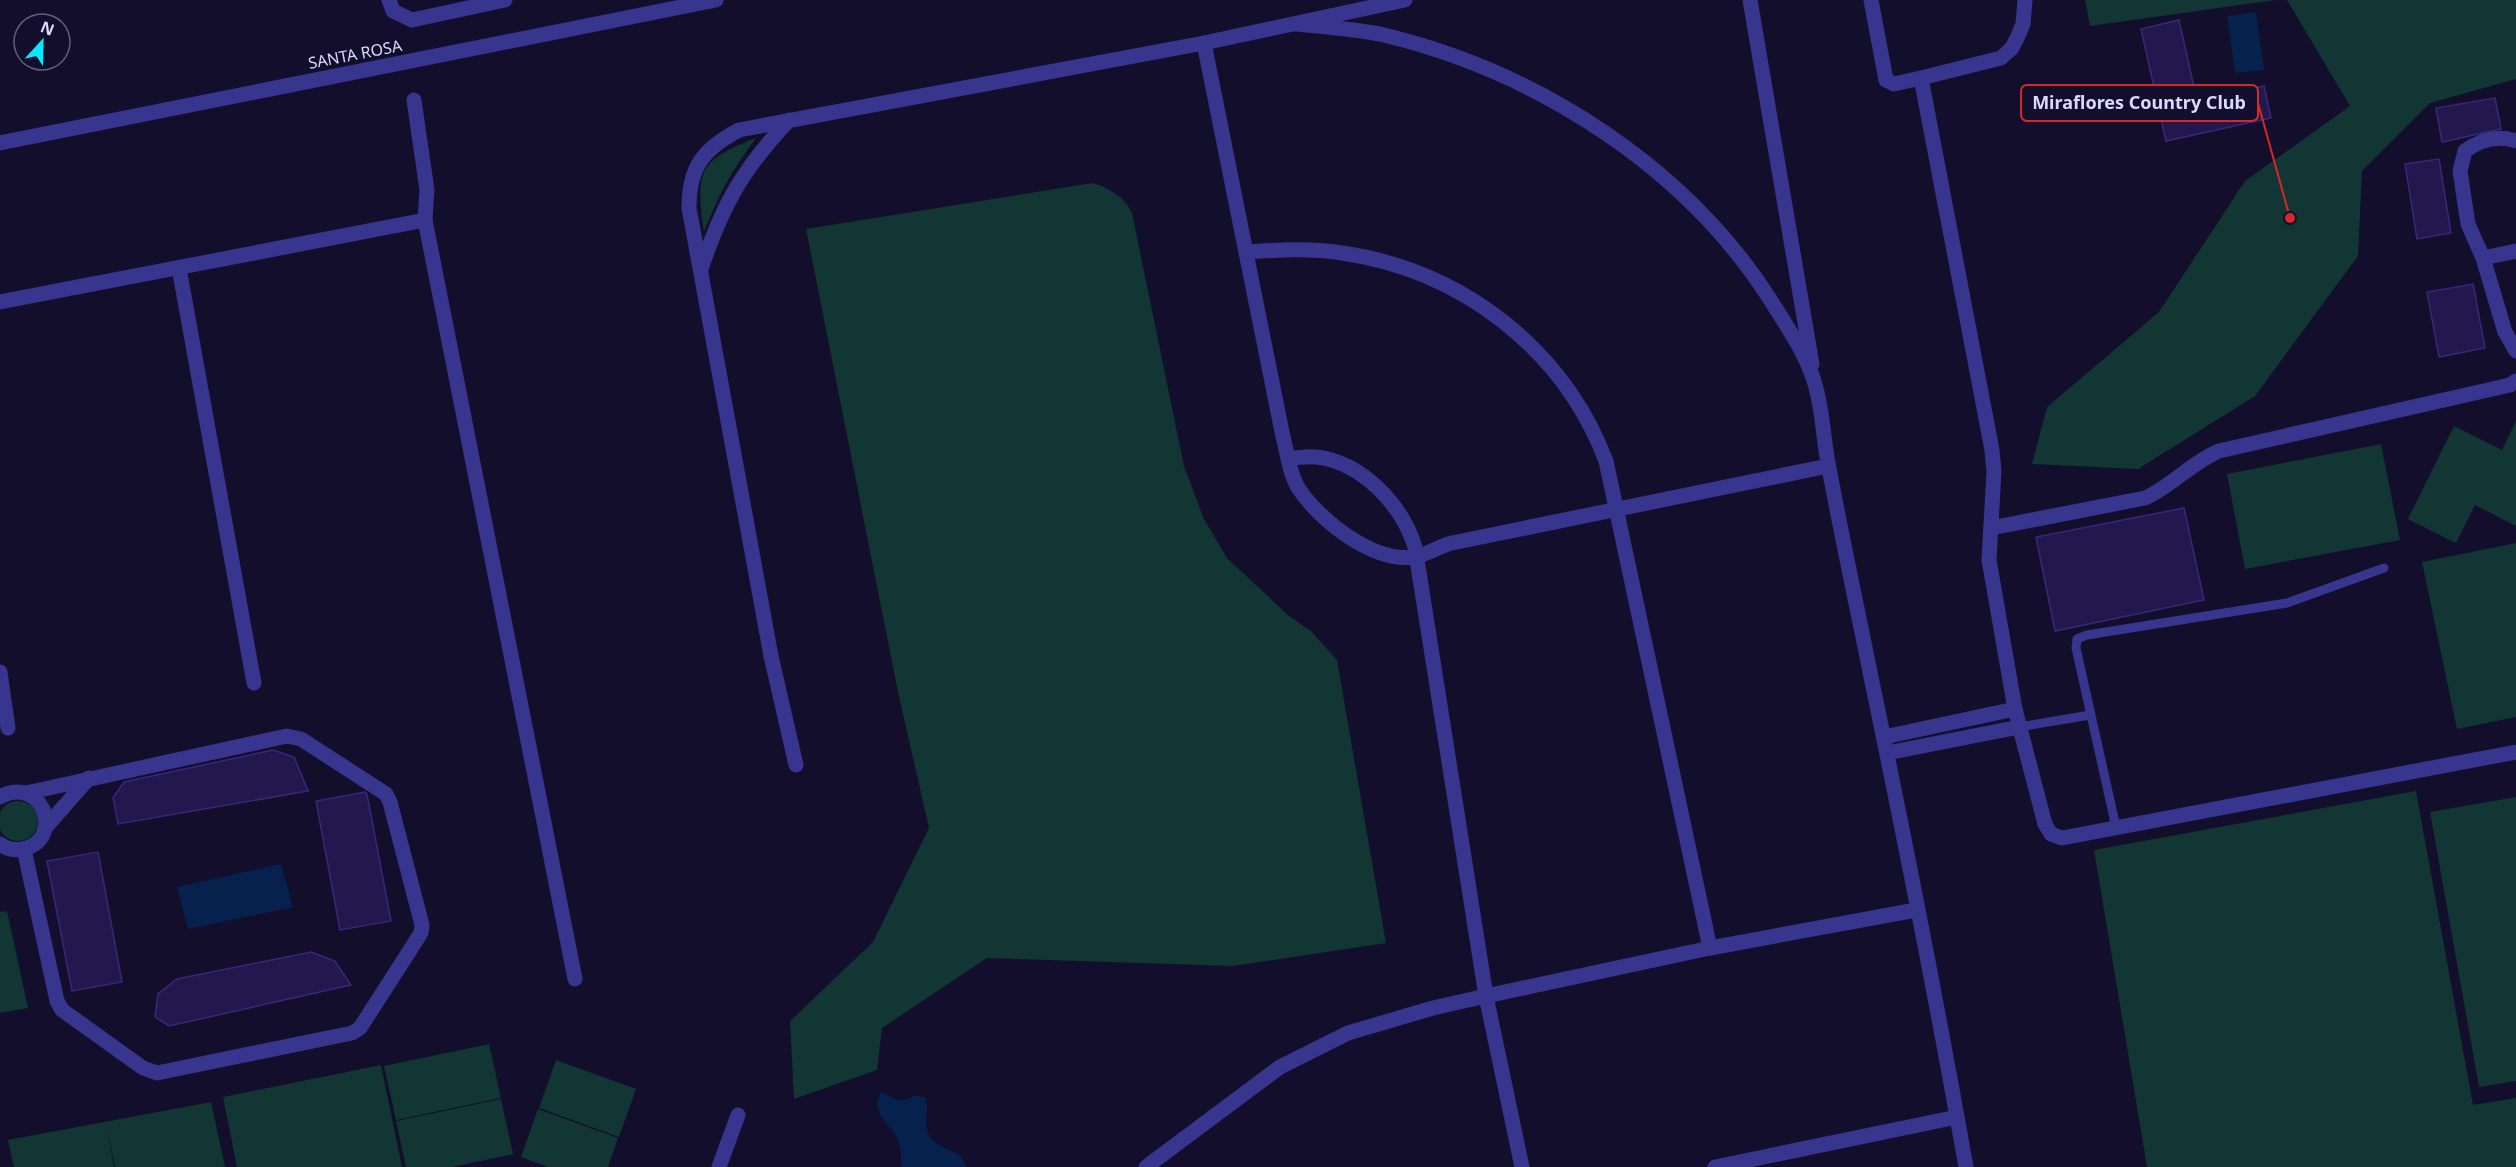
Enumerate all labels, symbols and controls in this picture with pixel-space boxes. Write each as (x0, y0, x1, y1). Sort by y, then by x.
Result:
north arrow (12, 12, 72, 72)
text: N (37, 15, 58, 41)
street label: SANTA ROSA (306, 34, 404, 74)
callout: Miraflores Country Club (2021, 85, 2258, 121)
text: Miraflores Country Club (2032, 90, 2246, 114)

